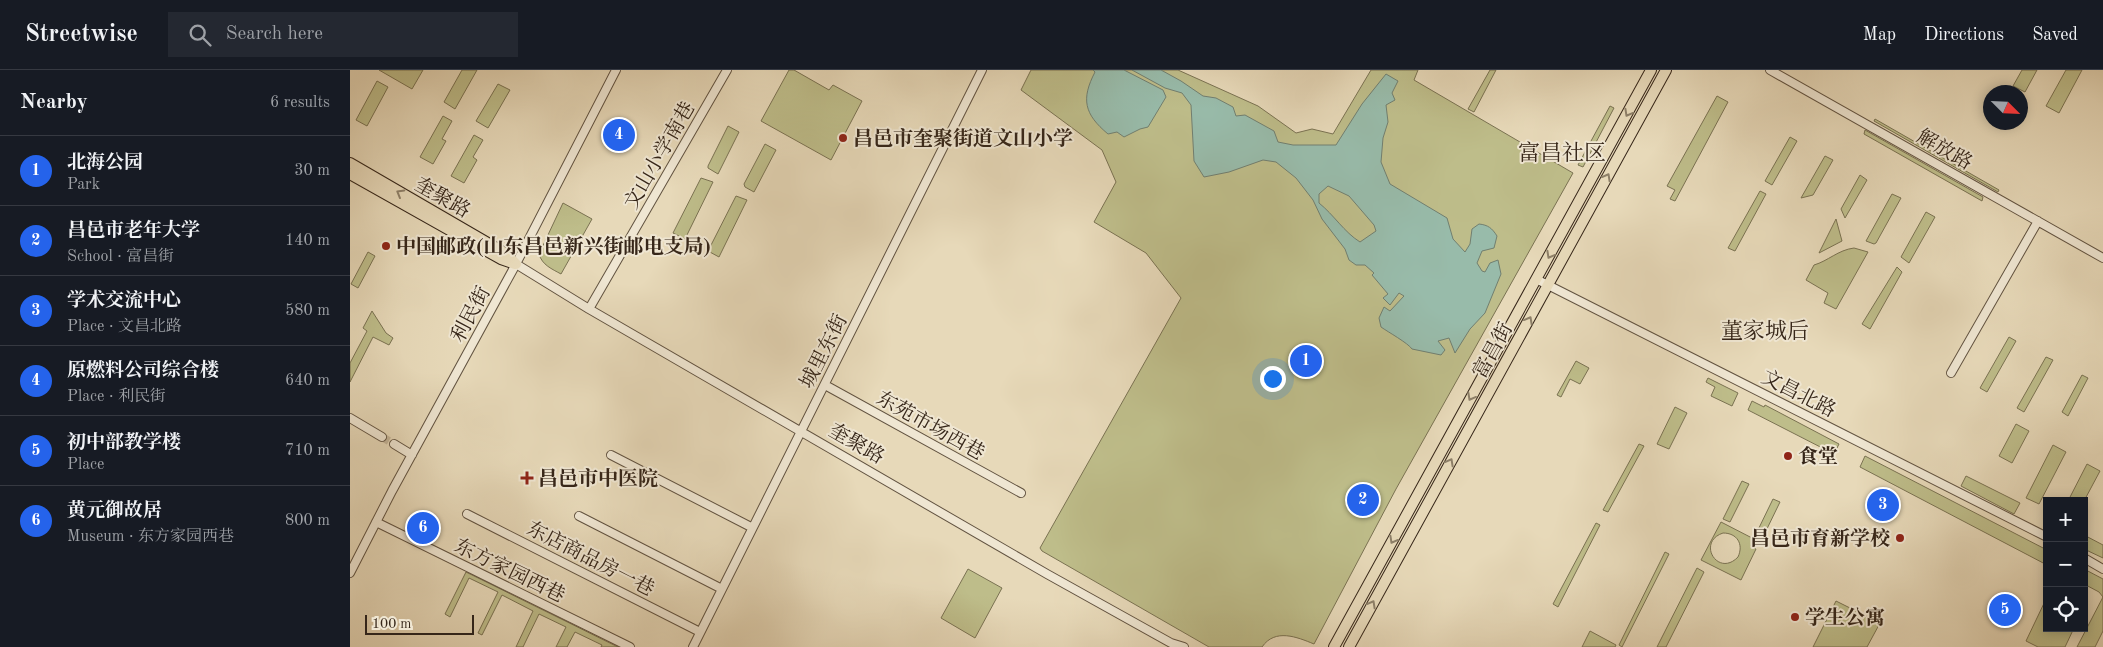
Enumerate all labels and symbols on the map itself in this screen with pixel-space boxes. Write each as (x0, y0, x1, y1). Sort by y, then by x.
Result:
north arrow (1983, 85, 2028, 130)
street label: 文山小学南巷 (620, 98, 699, 213)
one-way arrow (1624, 107, 1634, 116)
pin: 4 (603, 116, 635, 154)
street label: 解放路 (1913, 125, 1976, 174)
place label: 昌邑市奎聚街道文山小学 (853, 127, 1073, 150)
marker: 昌邑市奎聚街道文山小学 (837, 132, 849, 144)
district label: 富昌社区 (1518, 141, 1606, 165)
street label: 奎聚路 (411, 173, 474, 222)
one-way arrow (1601, 174, 1611, 183)
one-way arrow (397, 189, 406, 199)
place label: 中国邮政(山东昌邑新兴街邮电支局) (396, 235, 711, 258)
marker: 中国邮政(山东昌邑新兴街邮电支局) (380, 240, 392, 252)
one-way arrow (1546, 250, 1556, 259)
street label: 利民街 (447, 283, 495, 346)
street label: 城里东街 (796, 311, 852, 392)
one-way arrow (1523, 316, 1533, 325)
street label: 富昌街 (1468, 318, 1517, 382)
district label: 董家城后 (1721, 319, 1809, 343)
pin: 1 (1290, 342, 1322, 380)
your location (1260, 366, 1286, 392)
street label: 文昌北路 (1758, 366, 1839, 422)
street label: 东苑市场西巷 (873, 387, 988, 465)
one-way arrow (1467, 392, 1477, 401)
street label: 奎聚路 (825, 419, 888, 468)
place label: 食堂 (1798, 445, 1838, 468)
marker: 食堂 (1782, 450, 1794, 462)
one-way arrow (1444, 458, 1454, 467)
place label: 昌邑市中医院 (538, 467, 658, 490)
marker: 昌邑市中医院 (520, 471, 534, 485)
pin: 2 (1347, 481, 1379, 519)
pin: 3 (1867, 486, 1899, 524)
pin: 6 (407, 509, 439, 547)
street label: 东店商品房一巷 (523, 516, 658, 600)
place label: 昌邑市育新学校 (1750, 527, 1890, 550)
marker: 昌邑市育新学校 (1894, 532, 1906, 544)
one-way arrow (1389, 534, 1399, 543)
street label: 东方家园西巷 (451, 535, 568, 607)
pin: 5 (1989, 591, 2021, 629)
one-way arrow (1366, 601, 1376, 610)
place label: 学生公寓 (1805, 606, 1885, 629)
marker: 学生公寓 (1789, 611, 1801, 623)
scale bar (365, 612, 474, 635)

